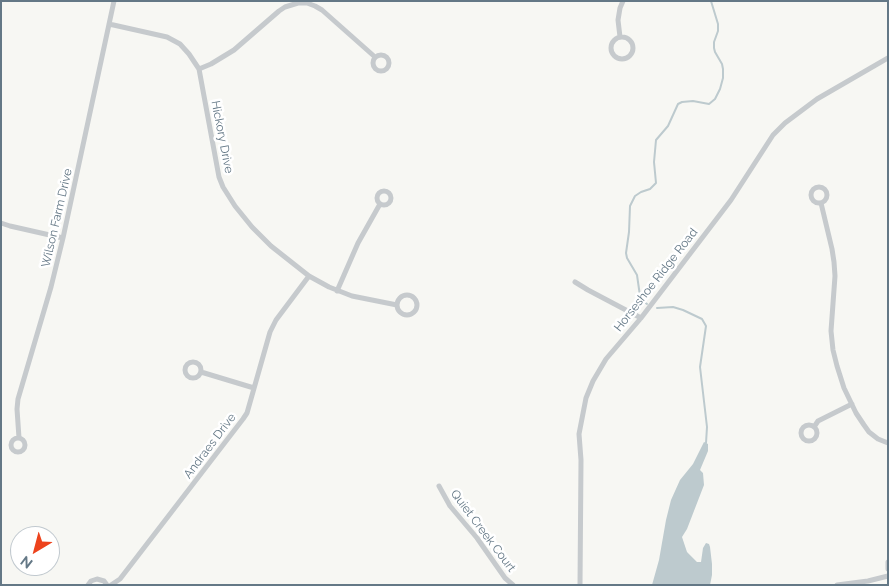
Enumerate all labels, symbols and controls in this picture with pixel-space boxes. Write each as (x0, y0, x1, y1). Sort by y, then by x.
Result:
street label: Hickory Drive (208, 99, 236, 175)
street label: Wilson Farm Drive (39, 167, 75, 269)
street label: Horseshoe Ridge Road (611, 225, 701, 335)
street label: Andraes Drive (181, 411, 239, 481)
street label: Quiet Creek Court (447, 487, 519, 575)
north arrow (10, 526, 60, 576)
text: N (17, 553, 36, 572)

